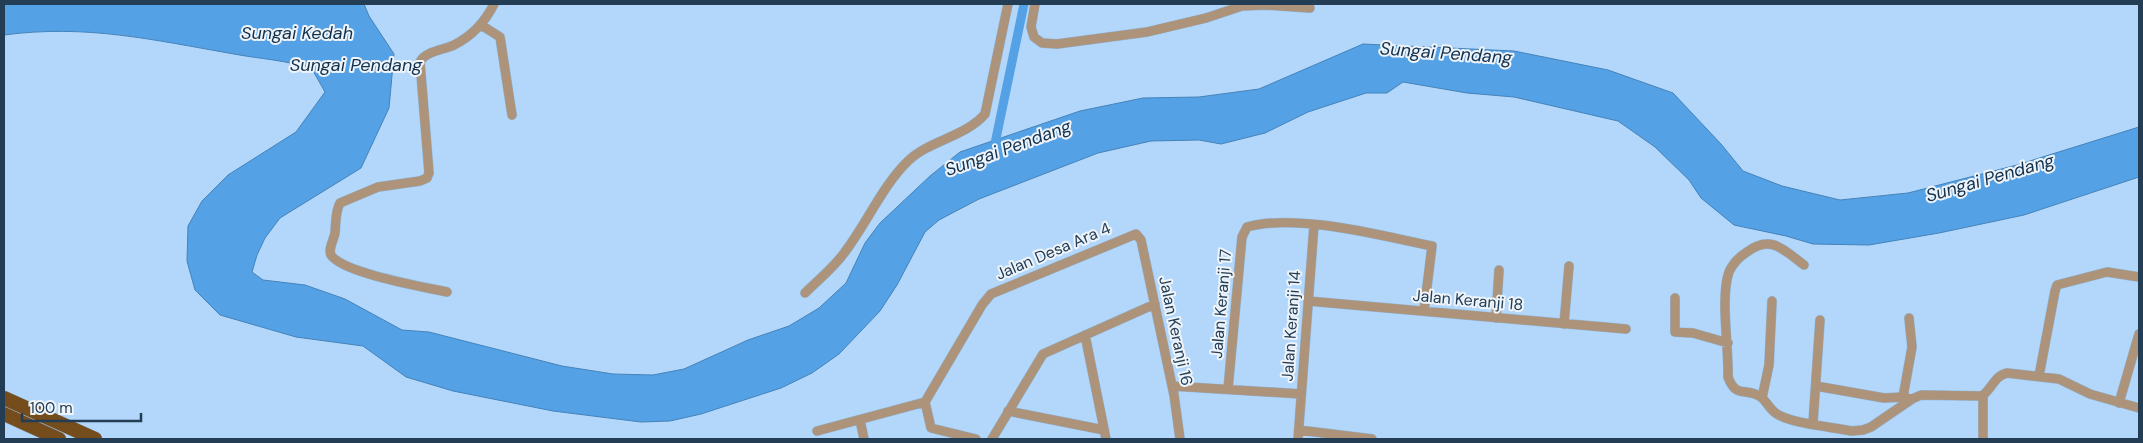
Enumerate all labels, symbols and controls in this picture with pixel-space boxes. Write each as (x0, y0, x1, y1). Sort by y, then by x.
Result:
water label: Sungai Kedah (241, 21, 353, 45)
water label: Sungai Pendang (1379, 36, 1514, 70)
water label: Sungai Pendang (290, 53, 423, 77)
water label: Sungai Pendang (942, 114, 1075, 182)
water label: Sungai Pendang (1923, 148, 2058, 208)
street label: Jalan Desa Ara 4 (992, 217, 1114, 285)
street label: Jalan Keranji 17 (1206, 248, 1236, 360)
street label: Jalan Keranji 14 (1277, 270, 1305, 382)
street label: Jalan Keranji 16 (1154, 274, 1198, 388)
street label: Jalan Keranji 18 (1412, 285, 1524, 315)
scale bar (22, 390, 141, 422)
text: 100 m (30, 398, 73, 418)

